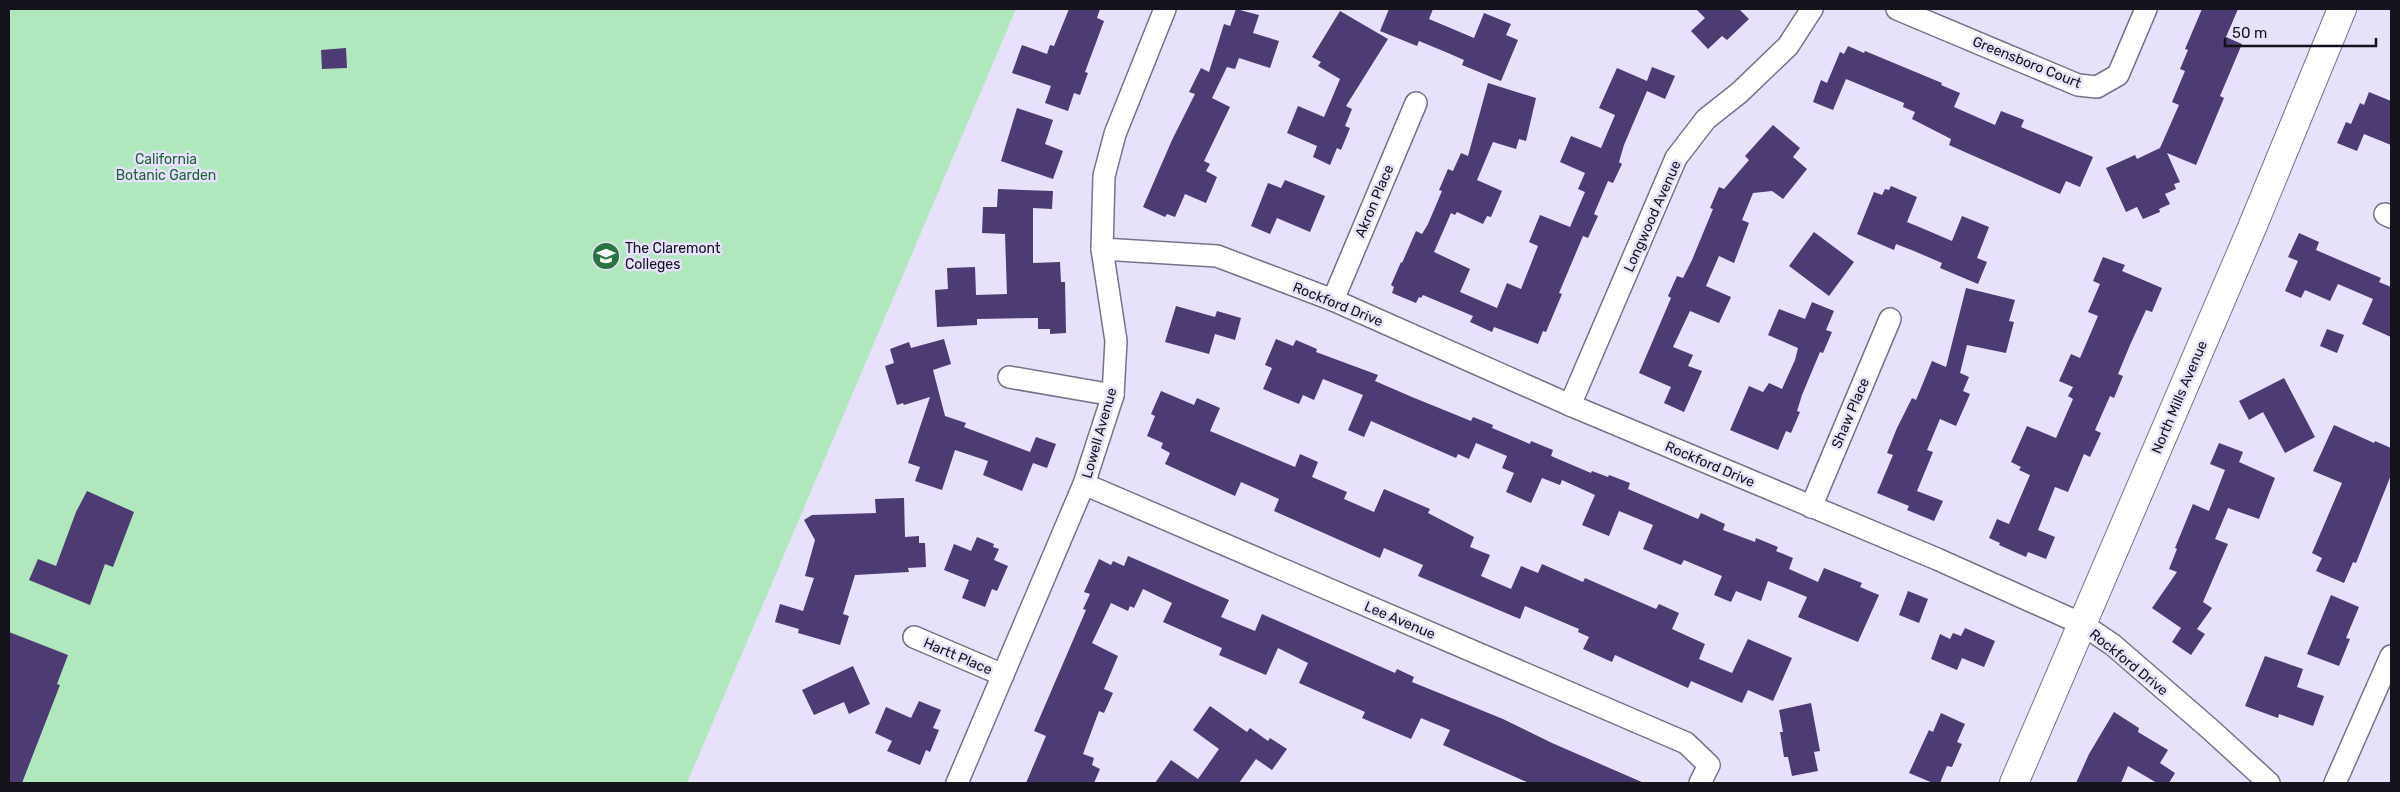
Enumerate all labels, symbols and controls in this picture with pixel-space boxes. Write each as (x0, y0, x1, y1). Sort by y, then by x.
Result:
scale bar (2225, 15, 2376, 47)
text: 50 m (2232, 24, 2267, 42)
street label: Greensboro Court (1970, 33, 2084, 92)
park label: California Botanic Garden (116, 151, 216, 184)
street label: Longwood Avenue (1620, 158, 1685, 275)
street label: Akron Place (1352, 162, 1397, 240)
place label: The Claremont Colleges (625, 240, 721, 273)
school or university icon: The Claremont Colleges (591, 241, 621, 271)
street label: Rockford Drive (1290, 279, 1386, 330)
street label: North Mills Avenue (2148, 338, 2211, 456)
street label: Shaw Place (1828, 375, 1873, 451)
street label: Lowell Avenue (1078, 386, 1121, 480)
street label: Rockford Drive (1662, 438, 1757, 491)
street label: Lee Avenue (1362, 598, 1438, 643)
street label: Rockford Drive (2086, 626, 2171, 699)
street label: Hartt Place (921, 634, 995, 679)

